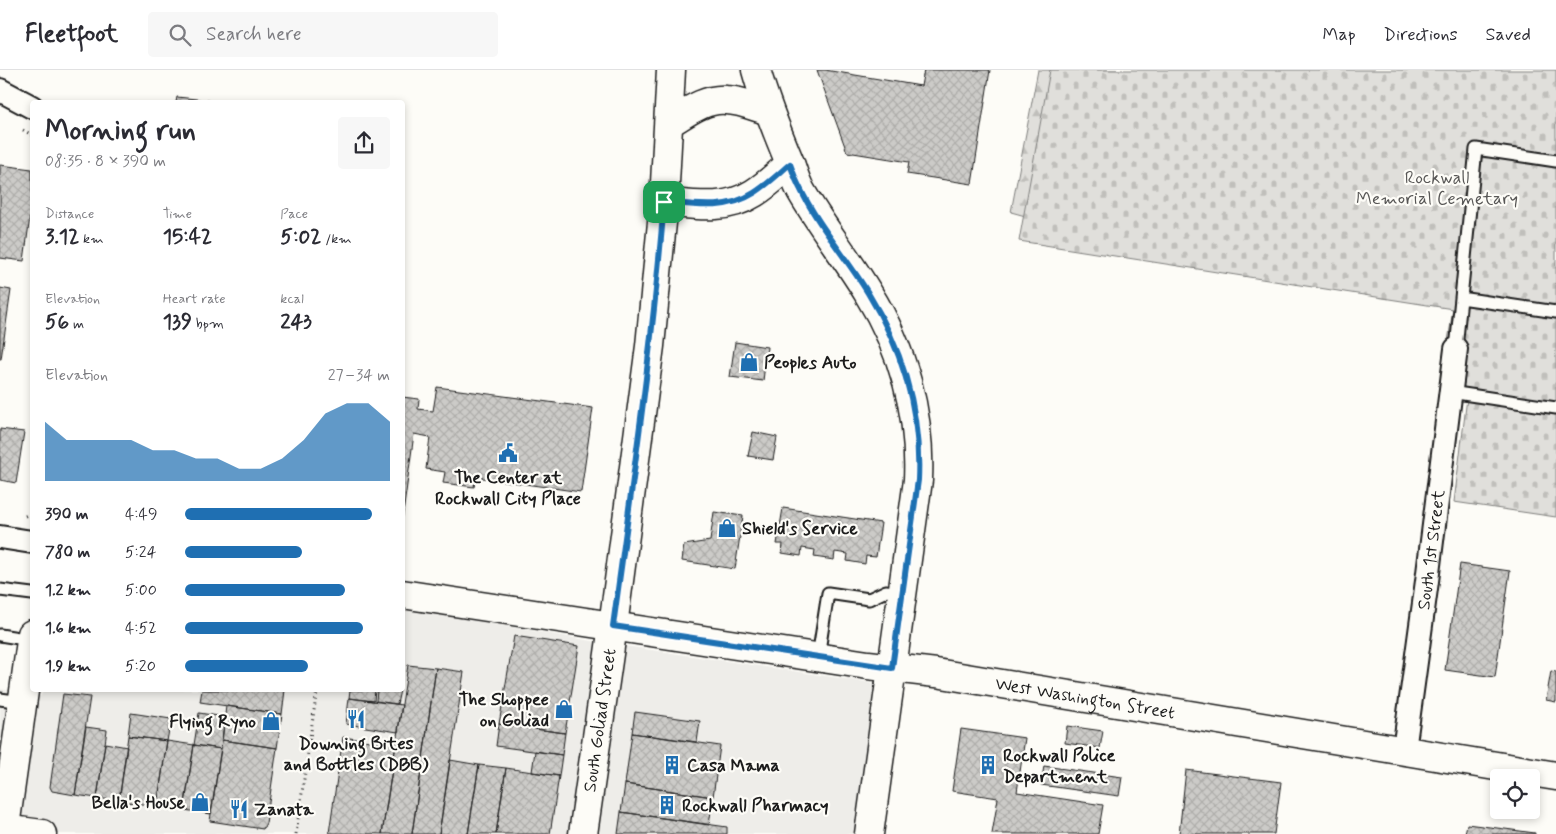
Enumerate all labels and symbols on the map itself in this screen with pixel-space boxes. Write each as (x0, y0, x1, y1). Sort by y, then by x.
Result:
park label: Rockwall Memorial Cemetary (1356, 166, 1518, 211)
pin (643, 181, 685, 223)
shop icon: Peoples Auto (738, 351, 760, 373)
place label: Peoples Auto (764, 351, 856, 375)
public building icon: The Center at Rockwall City Place (497, 442, 519, 464)
place label: The Center at Rockwall City Place (435, 466, 581, 511)
street label: South 1st Street (1412, 488, 1451, 612)
shop icon: Shield's Service (716, 517, 738, 539)
place label: Shield's Service (742, 517, 858, 541)
street label: South Goliad Street (578, 647, 623, 794)
street label: West Washington Street (993, 672, 1177, 726)
place label: The Shoppee on Goliad (459, 688, 549, 733)
shop icon: The Shoppee on Goliad (553, 698, 575, 720)
restaurant icon: Downing Bites and Bottles (DBB) (345, 708, 367, 730)
place label: Flying Ryno (169, 710, 256, 736)
shop icon: Flying Ryno (260, 710, 282, 732)
place label: Downing Bites and Bottles (DBB) (284, 732, 429, 777)
place label: Rockwall Police Department (1003, 744, 1116, 789)
building icon: Casa Mama (661, 754, 683, 776)
place label: Casa Mama (687, 754, 780, 778)
building icon: Rockwall Police Department (977, 754, 999, 776)
place label: Bella's House (91, 791, 186, 815)
shop icon: Bella's House (189, 791, 211, 813)
building icon: Rockwall Pharmacy (656, 794, 678, 816)
place label: Rockwall Pharmacy (682, 794, 829, 818)
restaurant icon: Zanata (228, 798, 250, 820)
place label: Zanata (254, 798, 315, 822)

